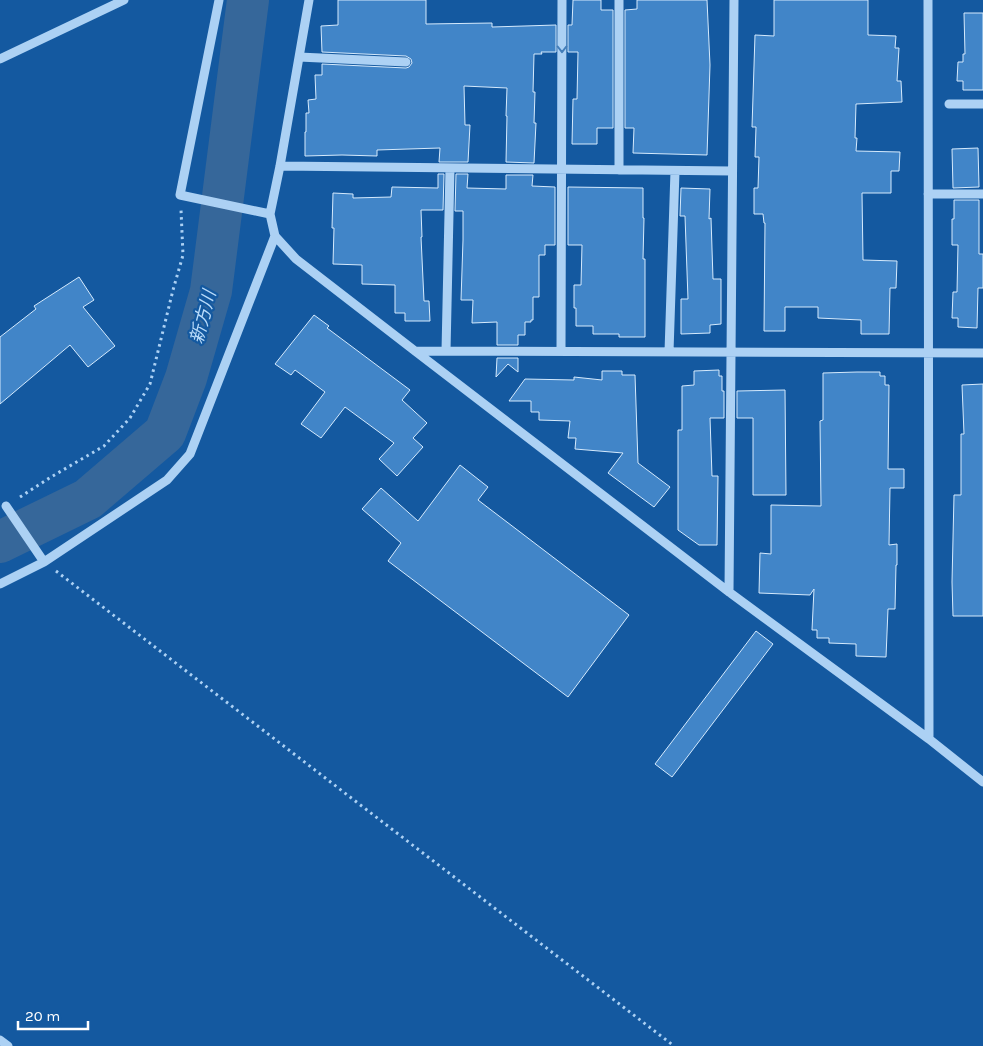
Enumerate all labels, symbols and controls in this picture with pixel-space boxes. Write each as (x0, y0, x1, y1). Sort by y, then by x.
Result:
one-way arrow (557, 45, 567, 53)
water label: 新方川 (185, 286, 221, 346)
scale bar (18, 998, 88, 1030)
text: 20 m (25, 1007, 60, 1025)

